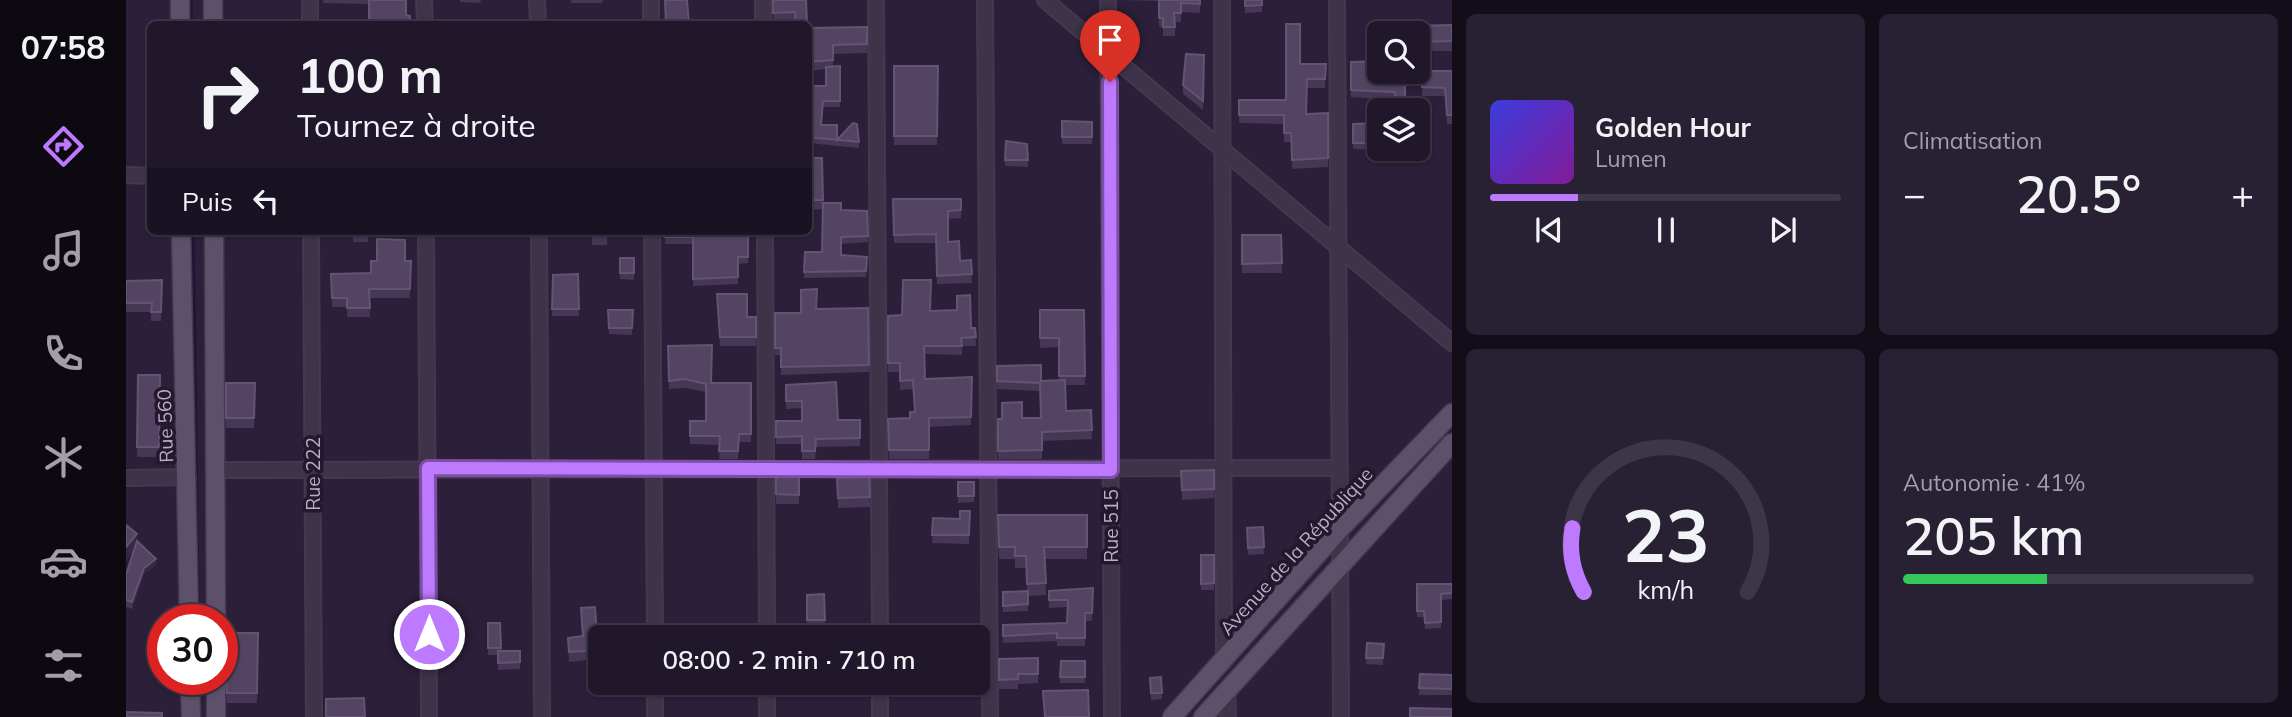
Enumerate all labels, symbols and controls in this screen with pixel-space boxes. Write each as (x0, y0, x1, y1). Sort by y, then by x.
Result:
pin (1080, 10, 1140, 82)
icon: arrive (1091, 21, 1129, 59)
map controls (1367, 21, 1430, 161)
button: search (1367, 21, 1430, 84)
text: 07:58 (21, 27, 105, 67)
text: 100 m (297, 44, 443, 105)
icon: right (182, 49, 273, 140)
button: layers (1367, 98, 1430, 161)
text: Tournez à droite (297, 105, 536, 145)
text: Golden Hour (1595, 111, 1751, 144)
icon: directions (39, 122, 88, 171)
text: Climatisation (1903, 126, 2043, 155)
text: Lumen (1595, 144, 1667, 173)
text: 20.5° (2016, 161, 2141, 226)
text: − (1903, 170, 1926, 218)
text: + (2231, 170, 2254, 218)
icon: left (247, 182, 285, 220)
text: Puis (182, 185, 233, 218)
icon: previous (1530, 211, 1568, 249)
icon: pause (1647, 211, 1685, 249)
icon: next (1764, 211, 1802, 249)
icon: music (39, 226, 88, 275)
icon: phone (39, 329, 88, 378)
street label: Rue 560 (152, 389, 178, 463)
icon: climate (39, 433, 88, 482)
street label: Rue 222 (301, 437, 325, 511)
street label: Avenue de la République (1214, 462, 1378, 640)
text: Autonomie · 41% (1903, 468, 2086, 497)
street label: Rue 515 (1099, 489, 1123, 563)
text: 23 (1622, 489, 1709, 580)
text: 205 km (1903, 503, 2084, 568)
icon: car (39, 537, 88, 586)
text: km/h (1637, 574, 1694, 605)
position arrow (392, 597, 466, 671)
speed limit sign: 30 (147, 604, 238, 695)
icon: filters (39, 641, 88, 690)
text: 08:00 · 2 min · 710 m (662, 643, 916, 676)

